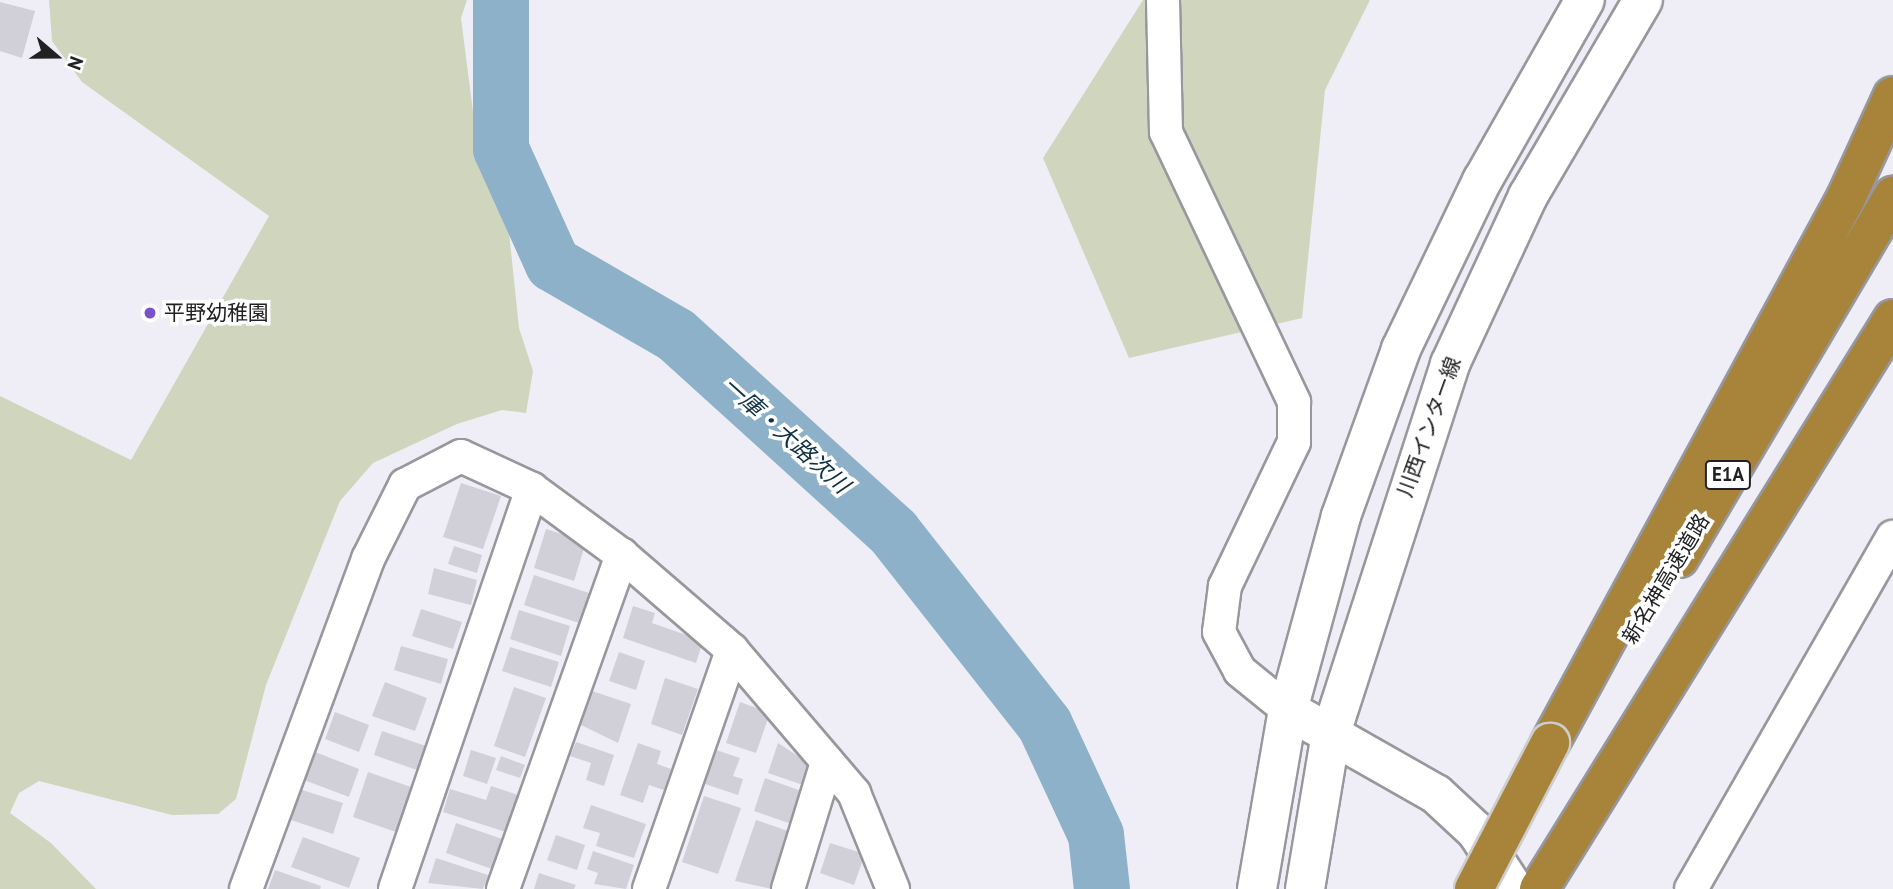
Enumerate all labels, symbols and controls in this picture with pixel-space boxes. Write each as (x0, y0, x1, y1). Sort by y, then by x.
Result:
north arrow (21, 21, 91, 91)
text: N (62, 53, 89, 73)
place label: 平野幼稚園 (164, 300, 269, 326)
marker: 平野幼稚園 (142, 305, 158, 321)
street label: 川西インター線 (1392, 354, 1466, 500)
water label: 一庫・大路次川 (717, 371, 855, 499)
road number: E1A (1704, 460, 1752, 490)
street label: 新名神高速道路 (1617, 510, 1715, 648)

